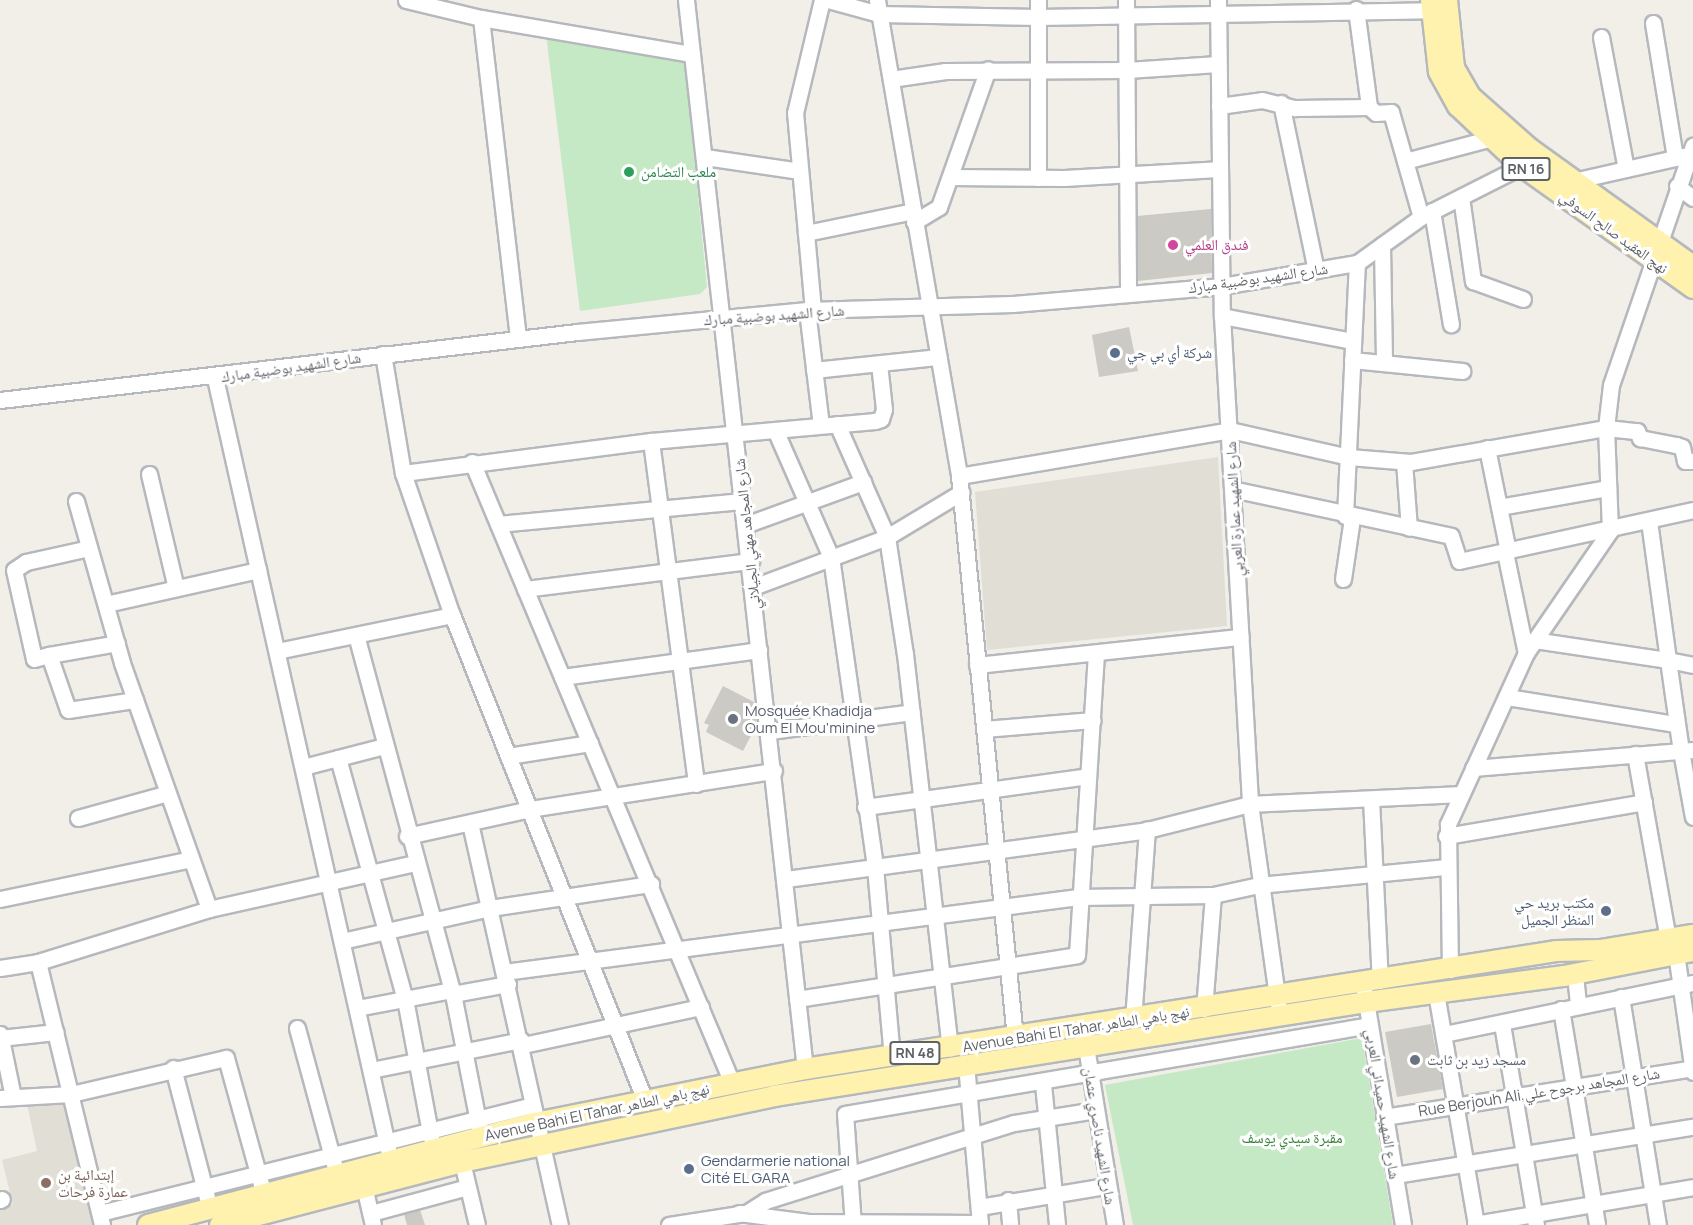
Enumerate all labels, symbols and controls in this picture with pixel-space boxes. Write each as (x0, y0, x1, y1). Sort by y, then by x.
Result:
road number: RN 16 (1500, 158, 1552, 180)
place label: ملعب التضامن (641, 163, 716, 181)
marker: ملعب التضامن (622, 165, 636, 179)
street label: نهج العقيد صالح السوفي (1556, 187, 1672, 277)
place label: فندق العلمي (1185, 236, 1249, 254)
marker: فندق العلمي (1166, 238, 1180, 252)
street label: شارع الشهيد بوضبية مبارك (1187, 259, 1329, 297)
street label: شارع الشهيد بوضبية مبارك (703, 301, 845, 329)
place label: شركة أي بي جي (1127, 344, 1212, 362)
marker: شركة أي بي جي (1108, 346, 1122, 360)
street label: شارع الشهيد بوضبية مبارك (220, 348, 362, 386)
street label: شارع الشهيد عمارة العربي (1221, 441, 1247, 577)
street label: شارع المجاهد مهني الجيلاني (730, 458, 764, 610)
place label: Mosquée Khadidja Oum El Mou'minine (745, 701, 875, 736)
marker: Mosquée Khadidja Oum El Mou'minine (726, 712, 740, 726)
place label: مكتب بريد حي المنظر الجميل (1514, 893, 1594, 928)
marker: مكتب بريد حي المنظر الجميل (1599, 904, 1613, 918)
street label: Avenue Bahi El Tahar,نهج باهي الطاهر (961, 1002, 1191, 1056)
street label: شارع الشهيد حميداني العربي (1362, 1027, 1404, 1181)
road number: RN 48 (888, 1042, 942, 1064)
place label: مسجد زيد بن ثابت (1427, 1051, 1526, 1069)
marker: مسجد زيد بن ثابت (1408, 1053, 1422, 1067)
street label: Rue Berjouh Ali,شارع المجاهد برجوح علي (1417, 1064, 1661, 1120)
street label: شارع الشهيد ناصري عثمان (1080, 1066, 1120, 1206)
street label: Avenue Bahi El Tahar,نهج باهي الطاهر (483, 1079, 711, 1145)
park label: مقبرة سيدي يوسف (1241, 1129, 1343, 1147)
place label: Gendarmerie national Cité EL GARA (701, 1151, 850, 1186)
marker: Gendarmerie national Cité EL GARA (682, 1162, 696, 1176)
place label: إبتدائية بن عمارة فرحات (58, 1165, 128, 1200)
marker: إبتدائية بن عمارة فرحات (39, 1176, 53, 1190)

